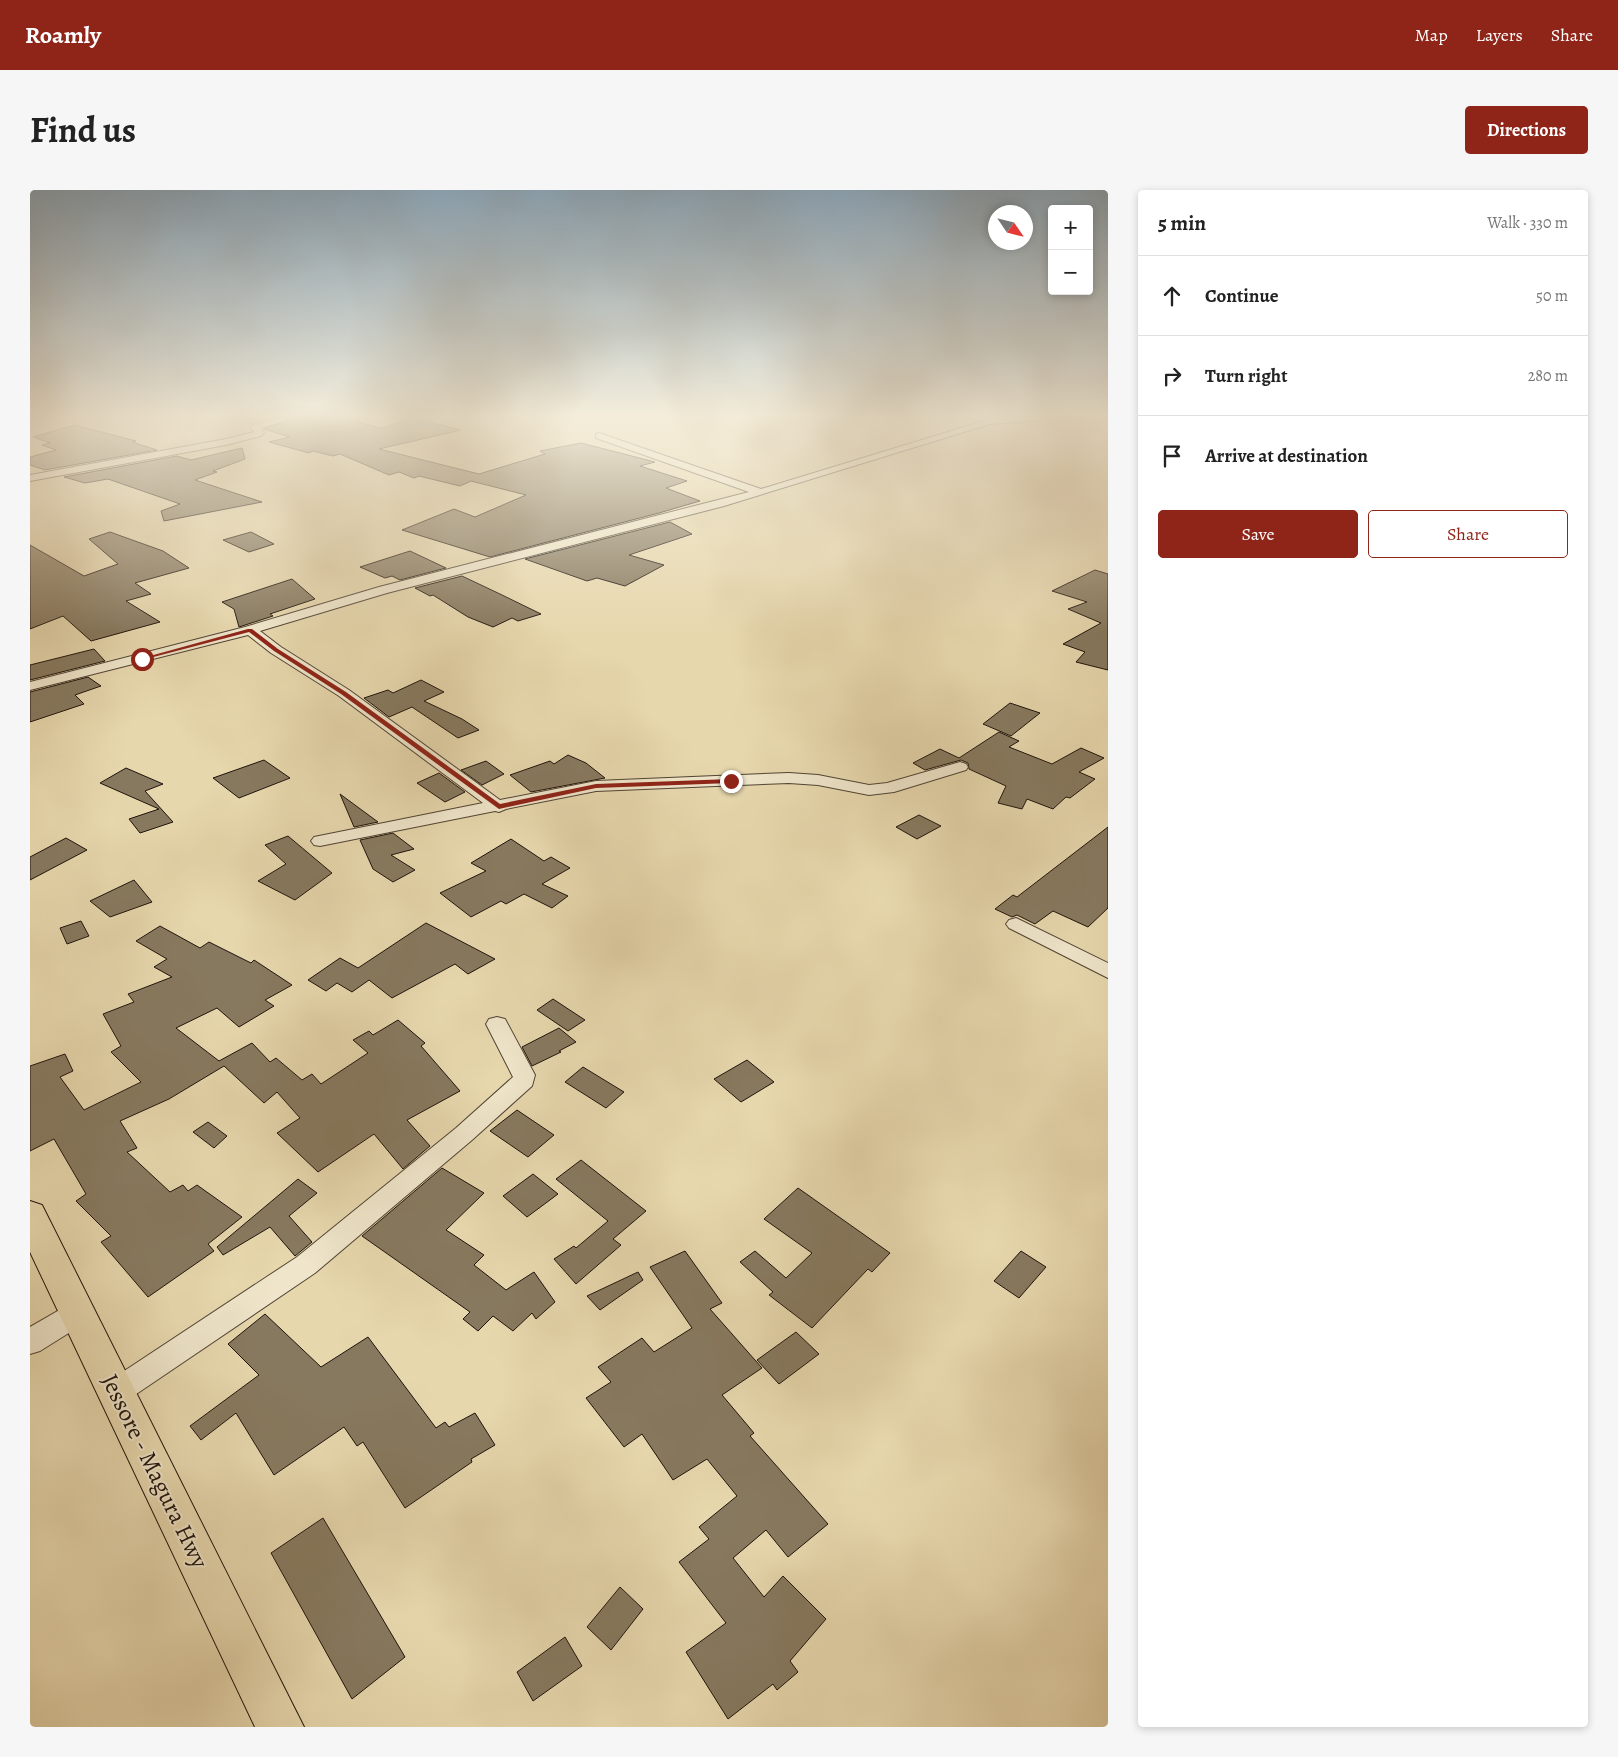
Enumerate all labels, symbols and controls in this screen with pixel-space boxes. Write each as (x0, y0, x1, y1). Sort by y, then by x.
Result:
text: Roamly (25, 19, 101, 51)
text: Map (1415, 23, 1448, 47)
text: Layers (1476, 23, 1523, 47)
text: Share (1551, 23, 1593, 47)
text: Find us (30, 106, 136, 154)
button: Directions (1465, 106, 1588, 154)
north arrow (988, 205, 1033, 250)
map controls (1048, 205, 1093, 295)
button: + (1048, 205, 1093, 250)
text: 5 min (1158, 209, 1206, 237)
text: Walk · 330 m (1487, 212, 1568, 234)
button: − (1048, 250, 1093, 295)
icon: ahead (1158, 282, 1186, 310)
text: Continue (1205, 283, 1279, 309)
text: 50 m (1536, 285, 1568, 307)
icon: right (1158, 362, 1186, 390)
text: Turn right (1205, 363, 1287, 389)
text: 280 m (1528, 365, 1568, 387)
icon: arrive (1158, 442, 1186, 470)
text: Arrive at destination (1205, 443, 1368, 469)
button: Save (1158, 510, 1358, 558)
button: Share (1368, 510, 1568, 558)
route start (131, 648, 154, 671)
route end (720, 770, 743, 793)
street label: Jessore - Magura Hwy (94, 1369, 216, 1574)

